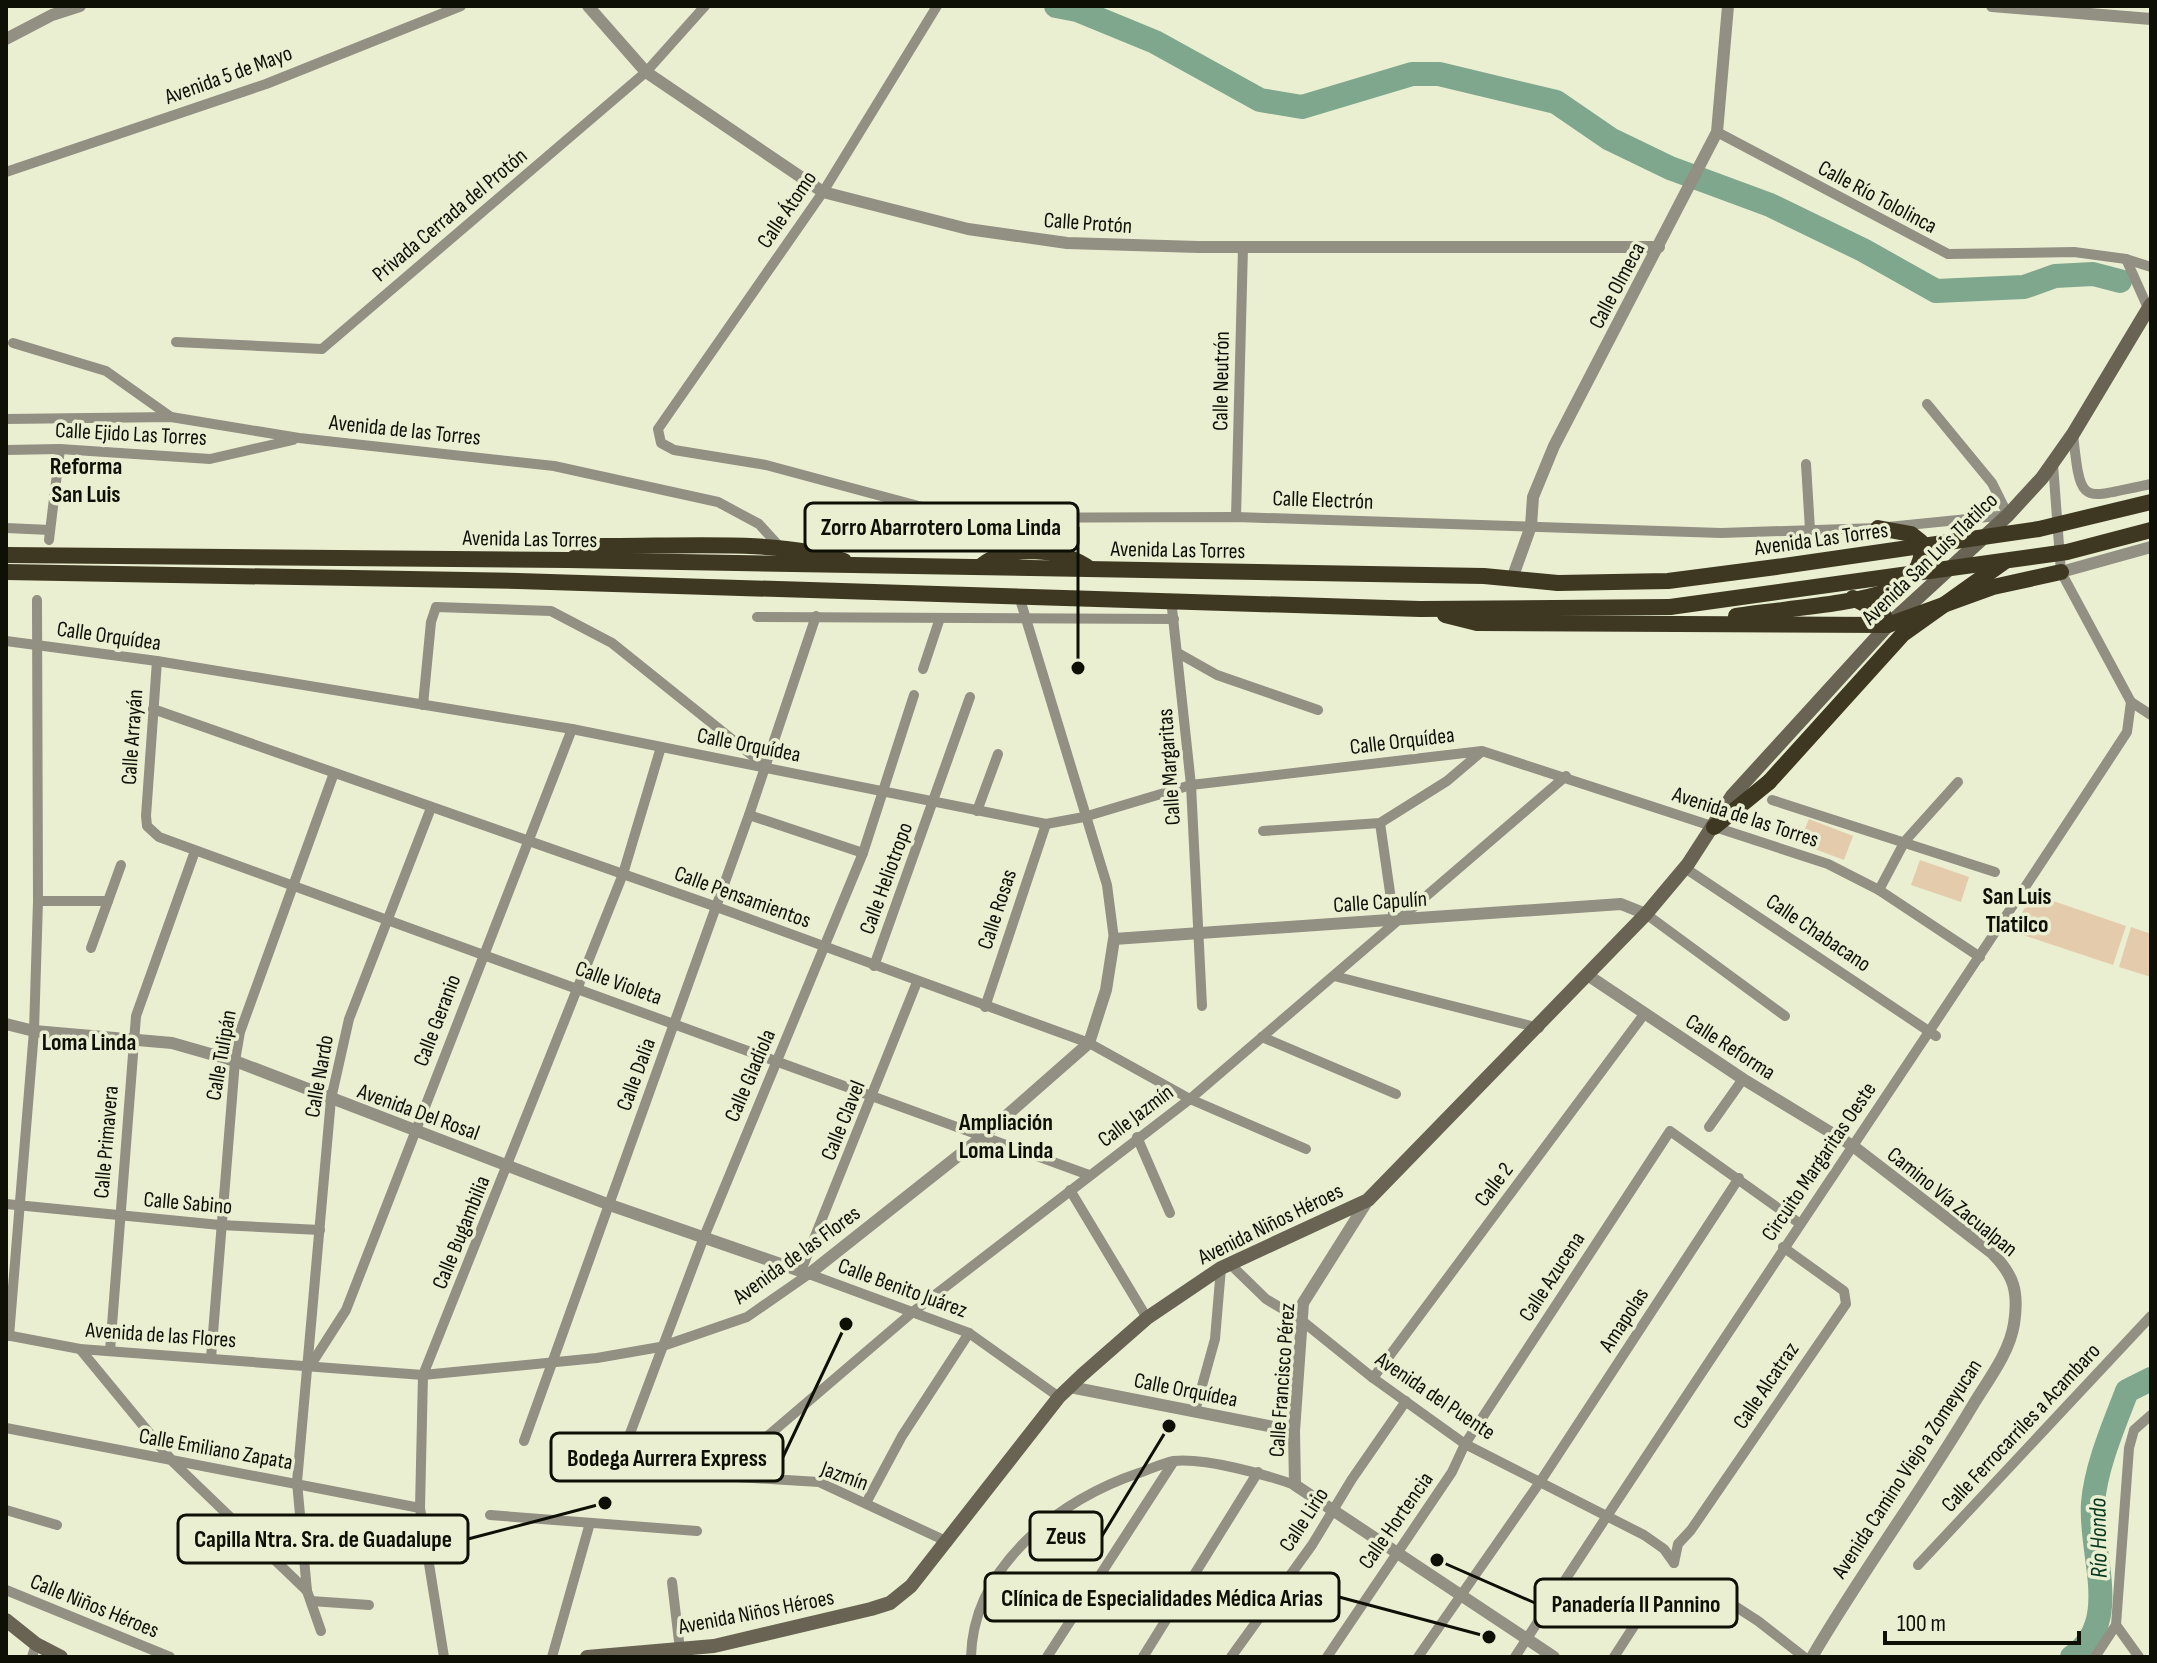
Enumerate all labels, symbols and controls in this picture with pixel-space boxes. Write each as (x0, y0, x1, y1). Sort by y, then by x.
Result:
street label: Avenida 5 de Mayo (160, 40, 296, 111)
street label: Privada Cerrada del Protón (367, 143, 533, 288)
street label: Calle Río Tololinca (1813, 155, 1941, 240)
street label: Calle Átomo (752, 166, 823, 254)
street label: Calle Protón (1043, 207, 1133, 240)
street label: Calle Olmeca (1583, 238, 1651, 334)
street label: Calle Neutrón (1207, 331, 1236, 431)
street label: Avenida de las Torres (327, 409, 482, 452)
street label: Calle Ejido Las Torres (54, 417, 208, 452)
district label: Reforma San Luis (50, 452, 122, 509)
street label: Calle Electrón (1272, 485, 1374, 516)
street label: Avenida San Luis Tlatilco (1856, 487, 2004, 632)
callout: Zorro Abarrotero Loma Linda (805, 503, 1078, 551)
text: Zorro Abarrotero Loma Linda (821, 513, 1061, 542)
street label: Avenida Las Torres (1752, 517, 1890, 562)
street label: Avenida Las Torres (461, 525, 598, 554)
street label: Avenida Las Torres (1109, 536, 1246, 565)
street label: Calle Orquídea (55, 616, 163, 657)
street label: Calle Arrayán (116, 688, 149, 786)
street label: Calle Margaritas (1152, 708, 1187, 826)
street label: Calle Orquídea (695, 722, 803, 769)
street label: Calle Orquídea (1348, 722, 1456, 761)
street label: Avenida de las Torres (1668, 781, 1822, 854)
street label: Calle Heliotropo (854, 819, 919, 938)
street label: Calle Pensamientos (671, 860, 815, 935)
street label: Calle Rosas (972, 866, 1023, 953)
district label: San Luis Tlatilco (1982, 882, 2052, 939)
street label: Calle Capulín (1332, 886, 1428, 919)
street label: Calle Chabacano (1760, 888, 1876, 978)
street label: Calle Violeta (571, 955, 666, 1012)
street label: Calle Geranio (408, 971, 467, 1070)
street label: Calle Tulipán (200, 1008, 243, 1103)
street label: Calle Reforma (1680, 1008, 1780, 1086)
street label: Calle Gladiola (719, 1025, 782, 1126)
district label: Loma Linda (42, 1028, 136, 1057)
street label: Calle Nardo (299, 1033, 340, 1120)
street label: Calle Dalia (611, 1034, 662, 1115)
street label: Calle Clavel (815, 1077, 872, 1164)
street label: Circuito Margaritas Oeste (1756, 1077, 1882, 1247)
street label: Avenida Del Rosal (353, 1078, 483, 1147)
street label: Calle Jazmín (1093, 1079, 1179, 1153)
street label: Calle Primavera (88, 1085, 125, 1200)
district label: Ampliación Loma Linda (958, 1108, 1053, 1165)
street label: Camino Vía Zacualpan (1881, 1141, 2023, 1263)
street label: Calle 2 (1469, 1157, 1520, 1212)
street label: Calle Bugambilia (426, 1172, 496, 1293)
street label: Avenida Niños Héroes (1193, 1178, 1348, 1272)
street label: Calle Sabino (142, 1186, 233, 1221)
street label: Avenida de las Flores (727, 1200, 866, 1311)
street label: Calle Azucena (1513, 1227, 1591, 1327)
street label: Calle Benito Juárez (834, 1253, 971, 1324)
street label: Amapolas (1593, 1283, 1655, 1358)
street label: Calle Francisco Pérez (1264, 1302, 1301, 1458)
street label: Avenida de las Flores (84, 1317, 237, 1354)
street label: Calle Alcatraz (1727, 1337, 1805, 1434)
street label: Calle Ferrocarriles a Acambaro (1936, 1338, 2106, 1518)
street label: Avenida del Puente (1369, 1346, 1500, 1446)
street label: Avenida Camino Viejo a Zomeyucan (1826, 1354, 1988, 1584)
street label: Calle Orquídea (1132, 1367, 1240, 1414)
street label: Calle Emiliano Zapata (137, 1423, 295, 1476)
callout: Bodega Aurrera Express (551, 1433, 783, 1481)
text: Bodega Aurrera Express (567, 1444, 767, 1473)
street label: Jazmín (816, 1455, 872, 1497)
street label: Calle Hortencia (1353, 1467, 1440, 1575)
street label: Calle Lirio (1274, 1483, 1335, 1557)
water label: Río Hondo (2083, 1497, 2114, 1578)
callout: Zeus (1030, 1512, 1102, 1560)
callout: Capilla Ntra. Sra. de Guadalupe (178, 1515, 468, 1563)
text: Zeus (1046, 1522, 1086, 1551)
text: Capilla Ntra. Sra. de Guadalupe (194, 1525, 452, 1554)
street label: Calle Niños Héroes (26, 1568, 163, 1644)
callout: Clínica de Especialidades Médica Arias (985, 1573, 1339, 1621)
callout: Panadería Il Pannino (1535, 1579, 1737, 1627)
street label: Avenida Niños Héroes (675, 1584, 837, 1641)
text: Clínica de Especialidades Médica Arias (1001, 1584, 1323, 1613)
text: Panadería Il Pannino (1551, 1590, 1721, 1619)
scale bar (1885, 1595, 2079, 1645)
text: 100 m (1897, 1609, 1946, 1638)

